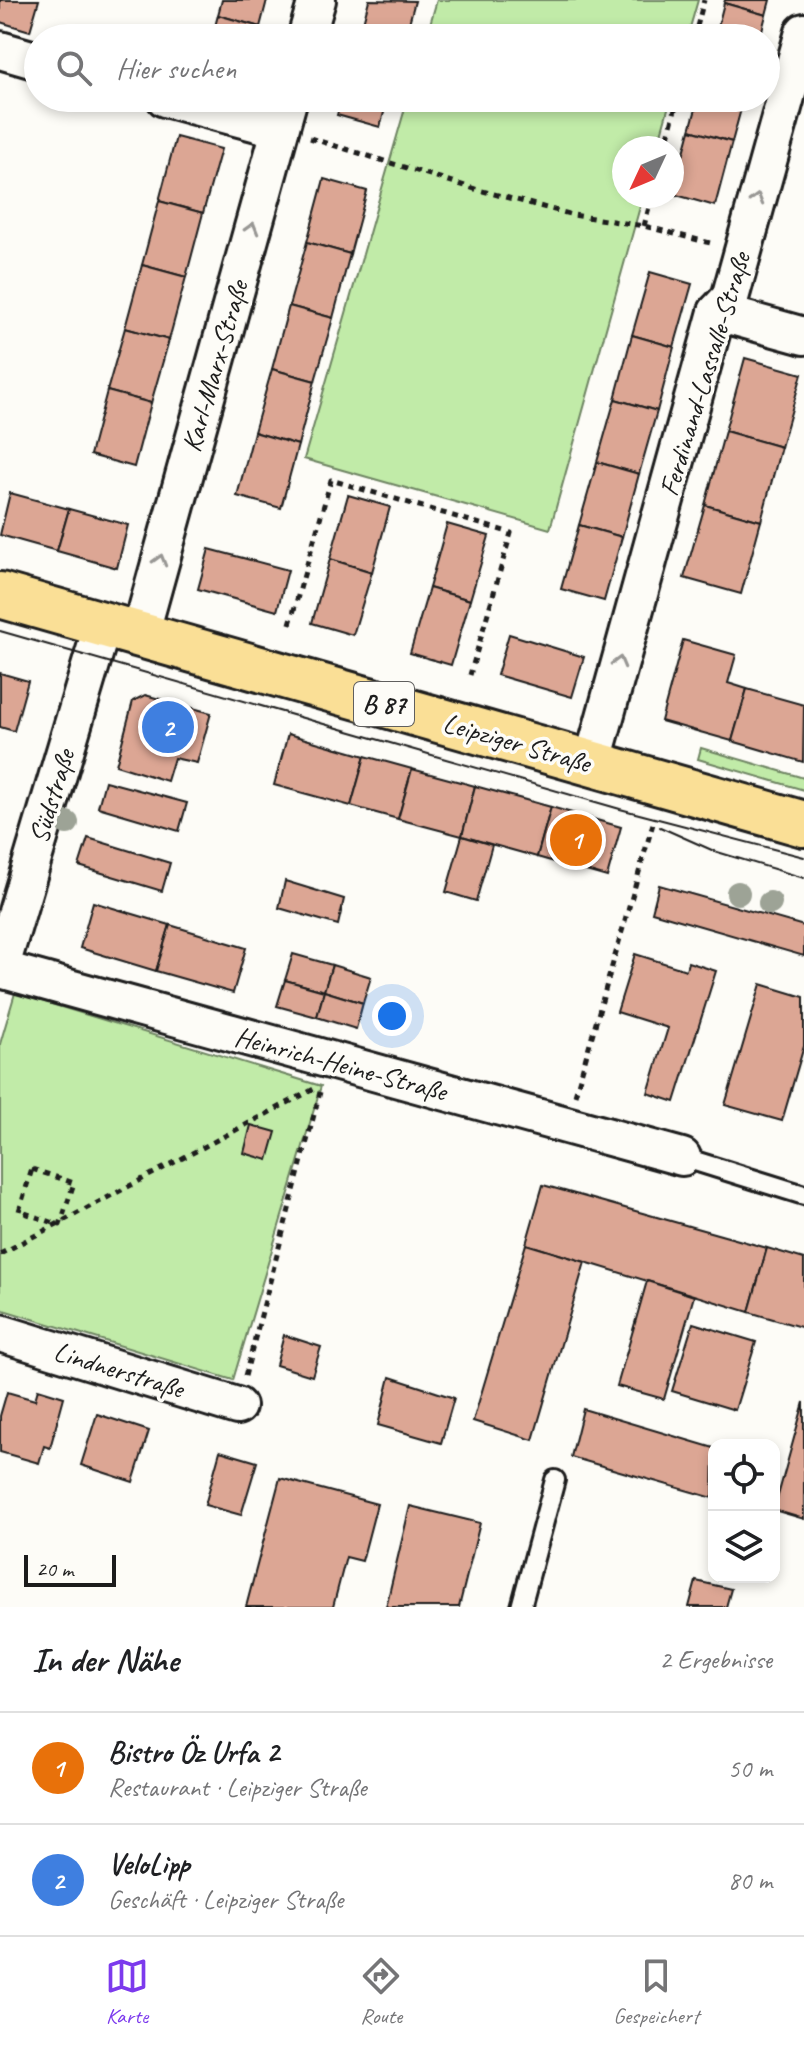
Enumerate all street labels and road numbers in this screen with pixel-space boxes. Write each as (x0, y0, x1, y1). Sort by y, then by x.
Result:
street label: Ferdinand-Lassalle-Straße (651, 246, 759, 500)
street label: Karl-Marx-Straße (173, 275, 256, 456)
road number: B 87 (354, 682, 414, 726)
street label: Leipziger Straße (439, 705, 596, 781)
street label: Südstraße (21, 743, 83, 847)
street label: Heinrich-Heine-Straße (231, 1018, 452, 1109)
street label: Lindnerstraße (50, 1333, 190, 1406)

